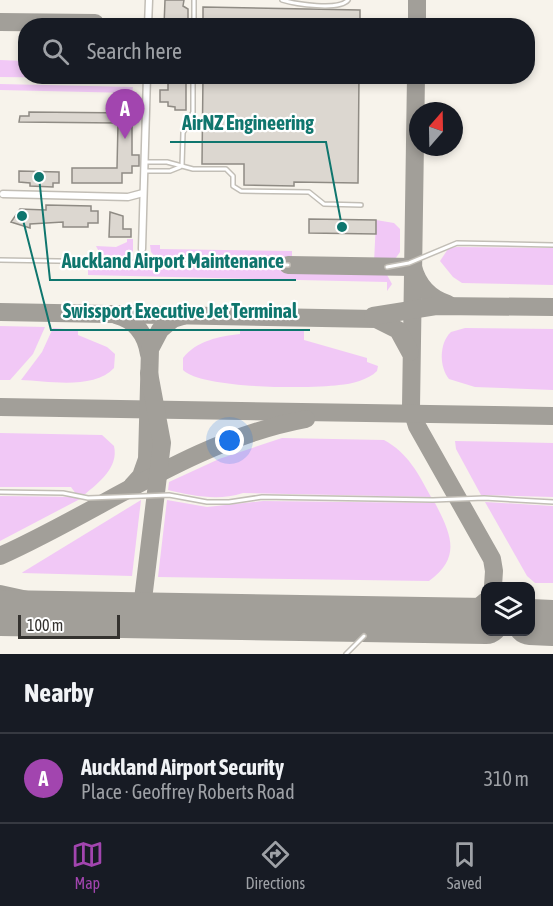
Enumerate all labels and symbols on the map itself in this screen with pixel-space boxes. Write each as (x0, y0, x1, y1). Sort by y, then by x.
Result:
pin: A (106, 90, 144, 139)
north arrow (409, 102, 463, 156)
callout: AirNZ Engineering (170, 104, 326, 142)
text: AirNZ Engineering (181, 111, 314, 134)
callout: Auckland Airport Maintenance (50, 242, 296, 280)
text: Auckland Airport Maintenance (61, 249, 284, 272)
callout: Swissport Executive Jet Terminal (51, 292, 310, 330)
text: Swissport Executive Jet Terminal (63, 299, 298, 322)
your location (215, 426, 244, 455)
scale bar (18, 612, 120, 640)

